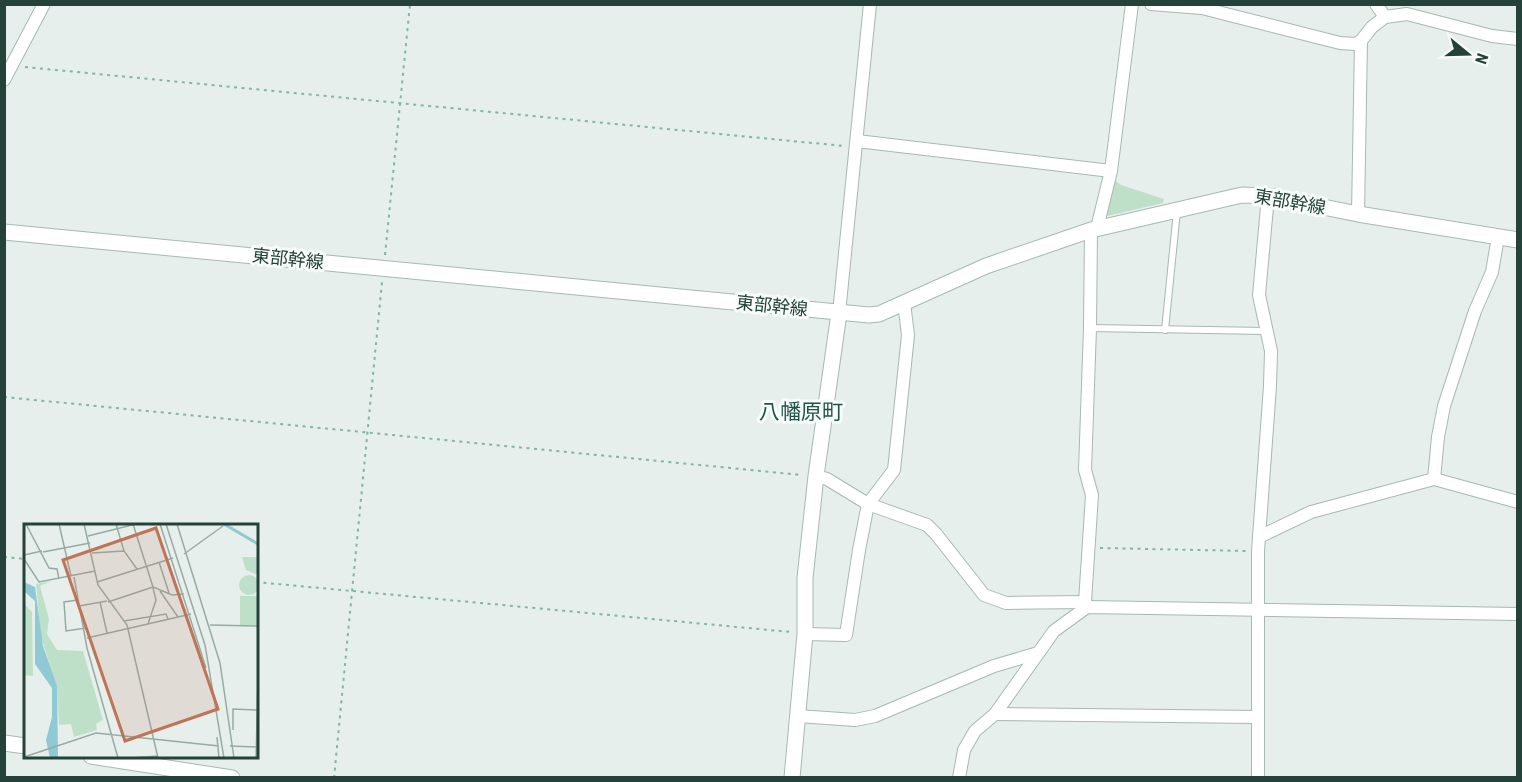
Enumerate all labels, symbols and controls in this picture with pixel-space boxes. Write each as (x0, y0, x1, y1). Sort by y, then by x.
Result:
north arrow (1438, 24, 1498, 84)
text: N (1471, 51, 1492, 66)
street label: 東部幹線 (1253, 185, 1327, 218)
street label: 東部幹線 (251, 244, 325, 273)
street label: 東部幹線 (735, 291, 809, 320)
district label: 八幡原町 (759, 400, 843, 424)
inset map (24, 524, 258, 758)

